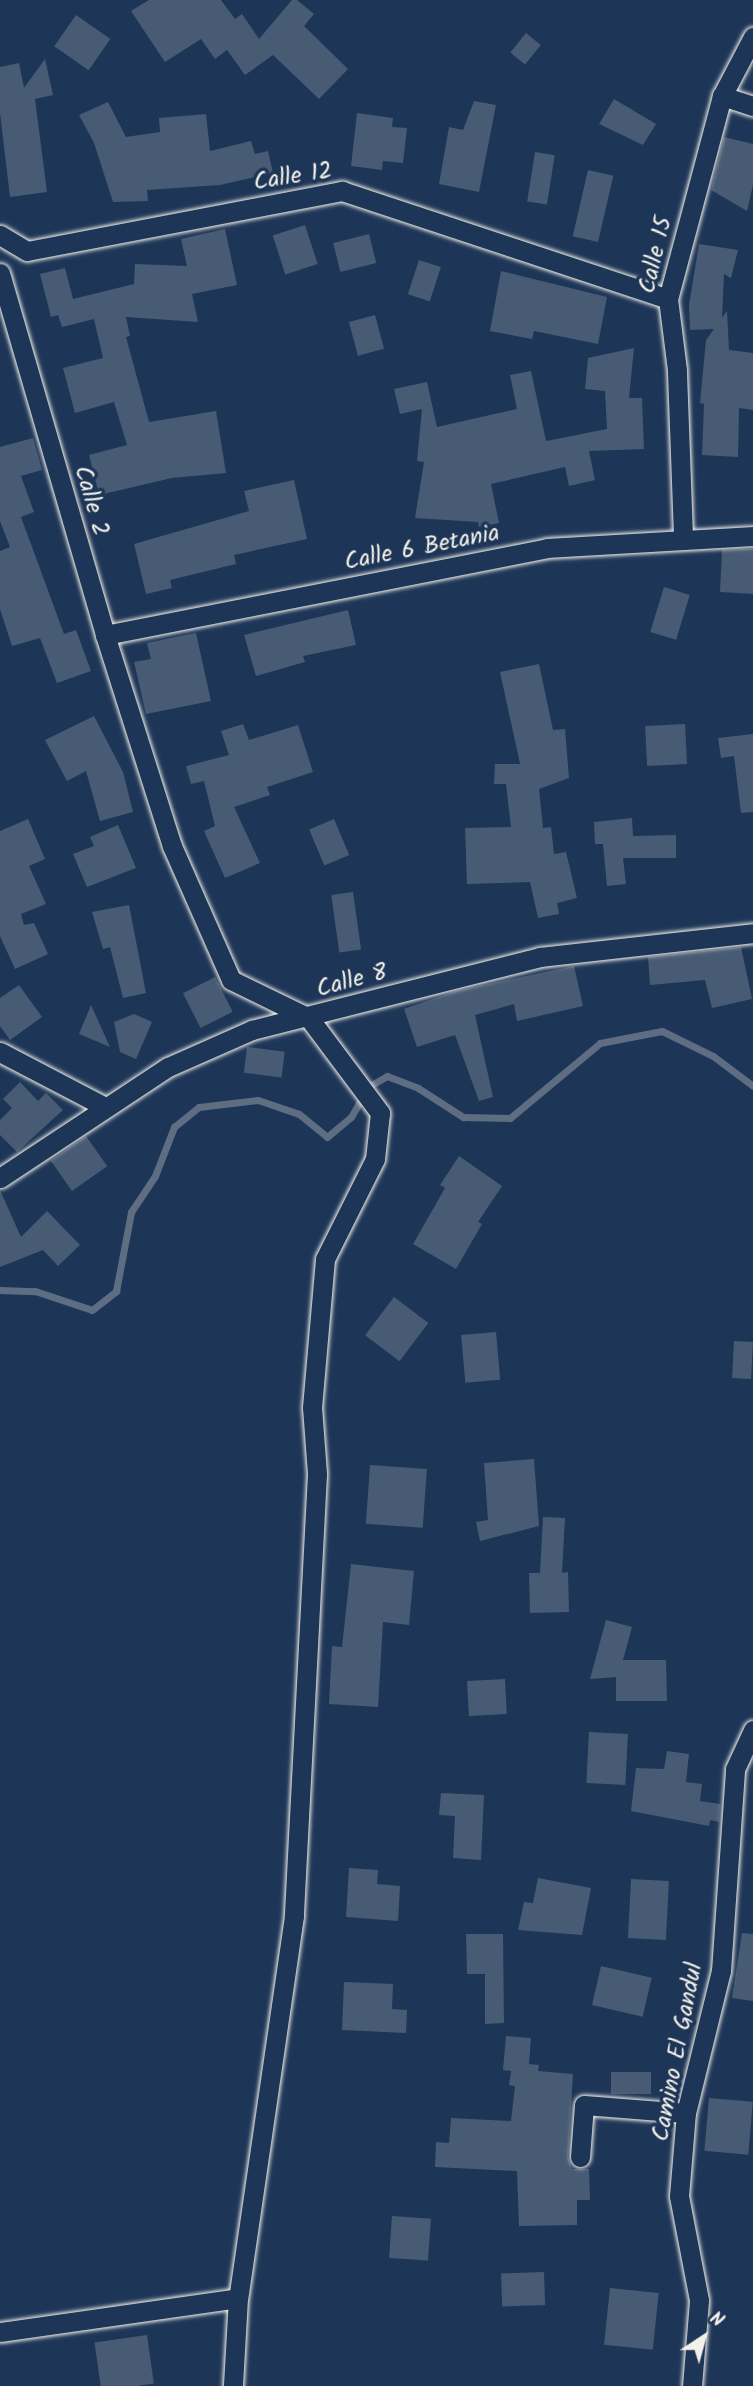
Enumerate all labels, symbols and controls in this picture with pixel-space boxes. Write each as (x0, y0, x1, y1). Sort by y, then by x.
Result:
street label: Calle 12 (252, 157, 334, 197)
street label: Calle 15 (633, 214, 679, 296)
street label: Calle 2 (67, 463, 115, 539)
street label: Calle 6 Betania (342, 519, 502, 577)
street label: Calle 8 (313, 958, 391, 1004)
street label: Camino El Gandul (647, 1960, 709, 2144)
north arrow (669, 2302, 739, 2372)
text: N (703, 2304, 730, 2336)

